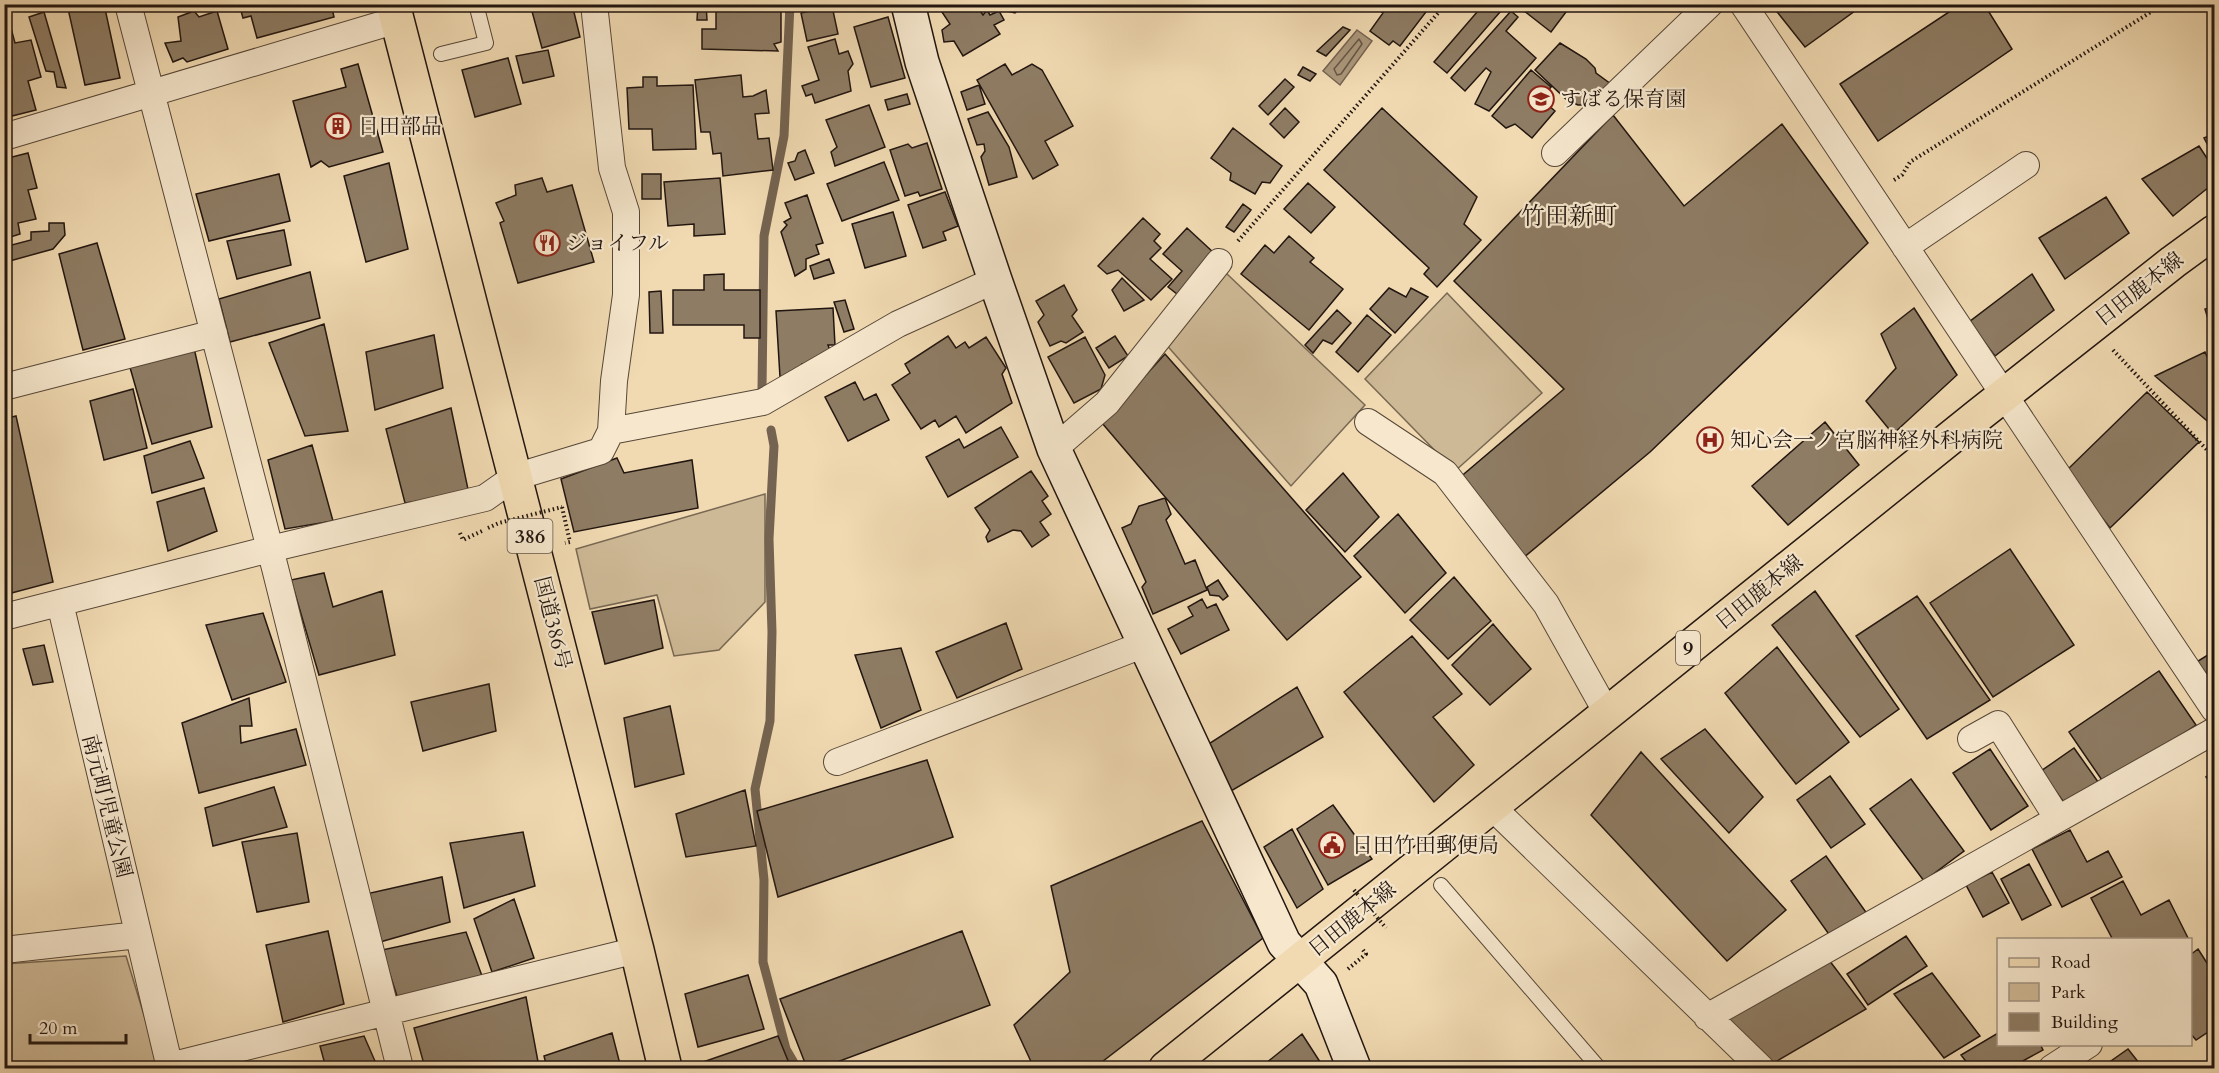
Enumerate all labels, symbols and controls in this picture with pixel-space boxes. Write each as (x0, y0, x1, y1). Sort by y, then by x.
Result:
school or university icon: すばる保育園 (1526, 84, 1556, 114)
place label: すばる保育園 (1560, 85, 1686, 114)
building icon: 日田部品 (323, 111, 353, 141)
place label: 日田部品 (358, 112, 442, 141)
district label: 竹田新町 (1521, 200, 1617, 233)
restaurant icon: ジョイフル (532, 228, 562, 258)
place label: ジョイフル (566, 229, 669, 258)
street label: 日田鹿本線 (2089, 246, 2190, 333)
hospital icon: 知心会一ノ宮脳神経外科病院 (1695, 425, 1725, 455)
place label: 知心会一ノ宮脳神経外科病院 (1730, 426, 2003, 455)
road number: 386 (508, 519, 552, 553)
street label: 日田鹿本線 (1709, 548, 1809, 637)
street label: 国道386号 (527, 573, 578, 673)
road number: 9 (1676, 631, 1700, 665)
street label: 南元町児童公園 (75, 731, 138, 881)
public building icon: 日田竹田郵便局 (1317, 830, 1347, 860)
place label: 日田竹田郵便局 (1352, 831, 1499, 860)
street label: 日田鹿本線 (1302, 875, 1402, 964)
legend (1997, 938, 2192, 1046)
text: Road (2051, 950, 2091, 975)
text: Park (2051, 980, 2086, 1005)
scale bar (30, 1007, 126, 1045)
text: Building (2051, 1010, 2119, 1035)
text: 20 m (39, 1016, 78, 1041)

